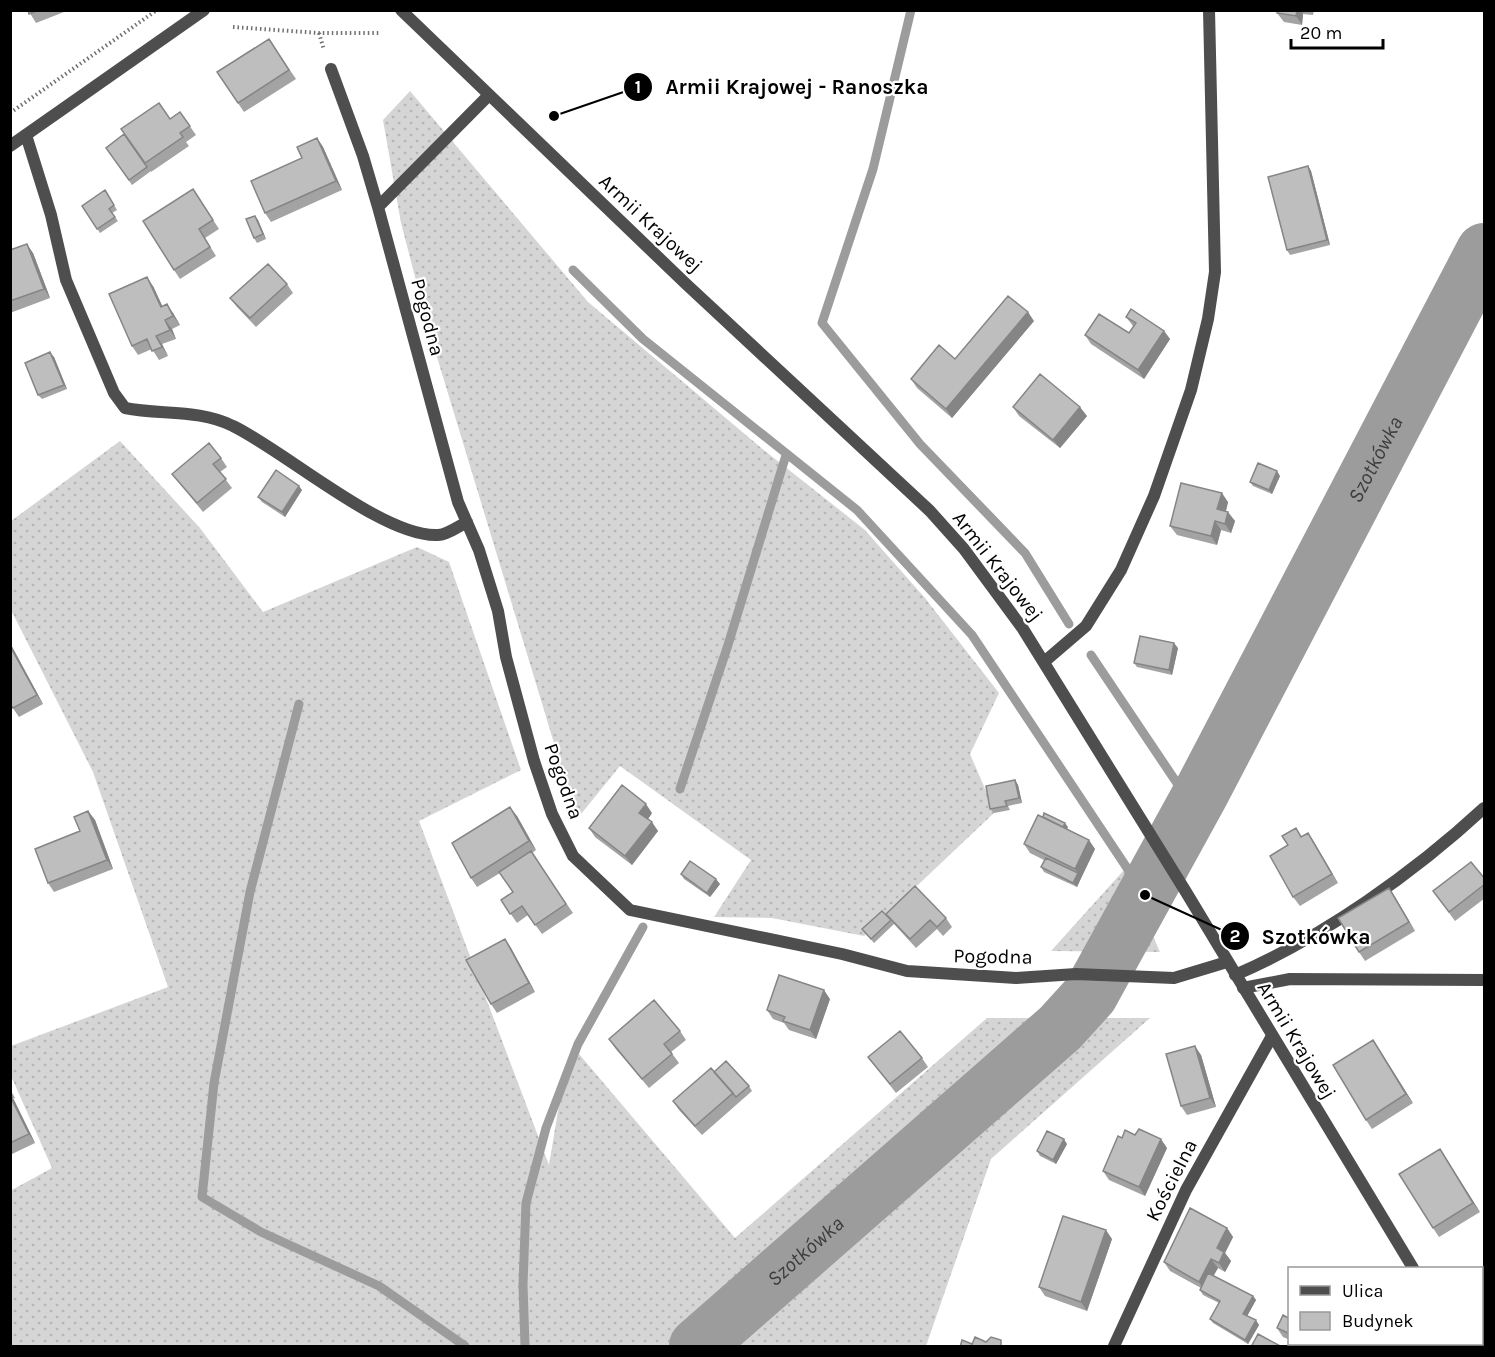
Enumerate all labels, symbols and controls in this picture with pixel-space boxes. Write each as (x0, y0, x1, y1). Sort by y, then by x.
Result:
scale bar (1291, 12, 1382, 50)
text: 20 m (1300, 22, 1342, 44)
callout: Armii Krajowej - Ranoszka (623, 68, 940, 107)
text: Armii Krajowej - Ranoszka (665, 75, 929, 99)
text: 1 (635, 76, 641, 98)
street label: Armii Krajowej (594, 170, 707, 277)
street label: Pogodna (406, 276, 449, 358)
water label: Szotkówka (1343, 412, 1408, 507)
street label: Armii Krajowej (948, 507, 1048, 626)
street label: Pogodna (539, 740, 588, 822)
callout: Szotkówka (1220, 917, 1383, 956)
text: 2 (1230, 925, 1240, 947)
text: Szotkówka (1262, 925, 1370, 949)
street label: Pogodna (953, 944, 1033, 969)
street label: Armii Krajowej (1253, 977, 1341, 1103)
street label: Kościelna (1141, 1135, 1202, 1225)
water label: Szotkówka (762, 1211, 848, 1291)
legend (1288, 1267, 1483, 1345)
text: Ulica (1342, 1280, 1383, 1302)
text: Budynek (1342, 1310, 1413, 1332)

